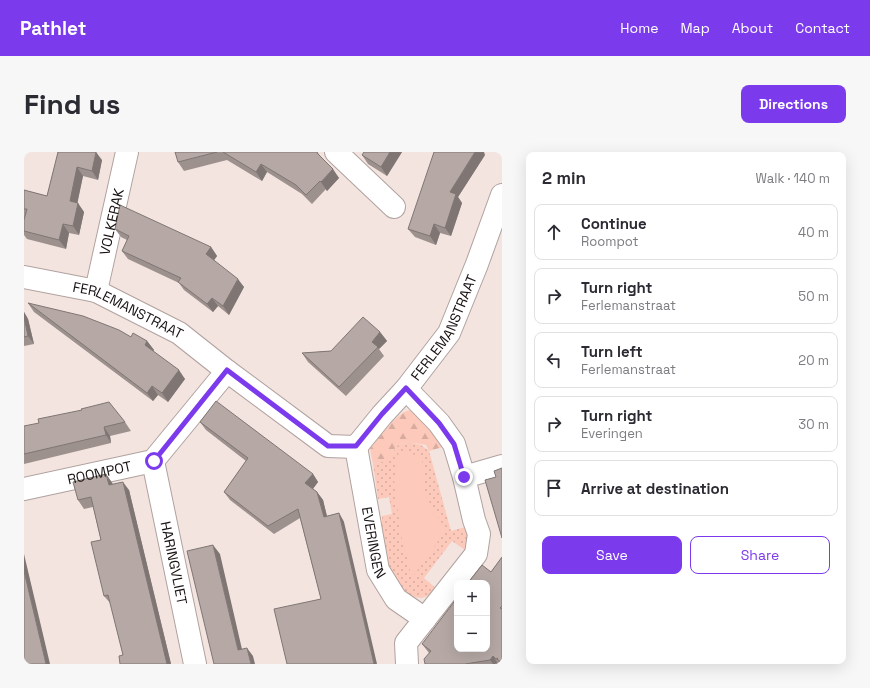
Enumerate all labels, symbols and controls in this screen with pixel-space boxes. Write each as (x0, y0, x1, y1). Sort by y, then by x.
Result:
text: Pathlet (20, 16, 86, 41)
text: Home (620, 19, 658, 37)
text: Map (680, 19, 710, 37)
text: About (732, 19, 773, 37)
text: Contact (795, 19, 850, 37)
button: Directions (741, 85, 846, 123)
text: Find us (24, 86, 121, 122)
text: 2 min (542, 167, 586, 189)
text: Walk · 140 m (756, 170, 830, 187)
street label: VOLKERAK (95, 186, 128, 257)
text: Continue (581, 214, 647, 233)
icon: ahead (543, 221, 565, 243)
text: 40 m (798, 224, 829, 241)
text: Roompot (581, 233, 639, 250)
street label: FERLEMANSTRAAT (407, 272, 481, 384)
street label: FERLEMANSTRAAT (71, 278, 186, 343)
text: Turn right (581, 278, 652, 297)
icon: right (543, 285, 565, 307)
text: 50 m (798, 288, 829, 305)
text: Ferlemanstraat (581, 297, 676, 314)
text: Turn left (581, 342, 643, 361)
icon: left (543, 349, 565, 371)
text: 20 m (798, 352, 829, 369)
text: Ferlemanstraat (581, 361, 676, 378)
text: Turn right (581, 406, 652, 425)
icon: right (543, 413, 565, 435)
text: 30 m (798, 416, 829, 433)
text: Everingen (581, 425, 643, 442)
route start (145, 452, 163, 470)
street label: ROOMPOT (65, 457, 133, 488)
route end (455, 468, 473, 486)
icon: arrive (543, 477, 565, 499)
text: Arrive at destination (581, 479, 729, 498)
street label: EVERINGEN (358, 505, 390, 582)
street label: HARINGVLIET (157, 520, 191, 606)
button: Save (542, 536, 682, 574)
button: Share (690, 536, 830, 574)
map controls (454, 580, 490, 652)
button: + (454, 580, 490, 616)
button: − (454, 616, 490, 652)

